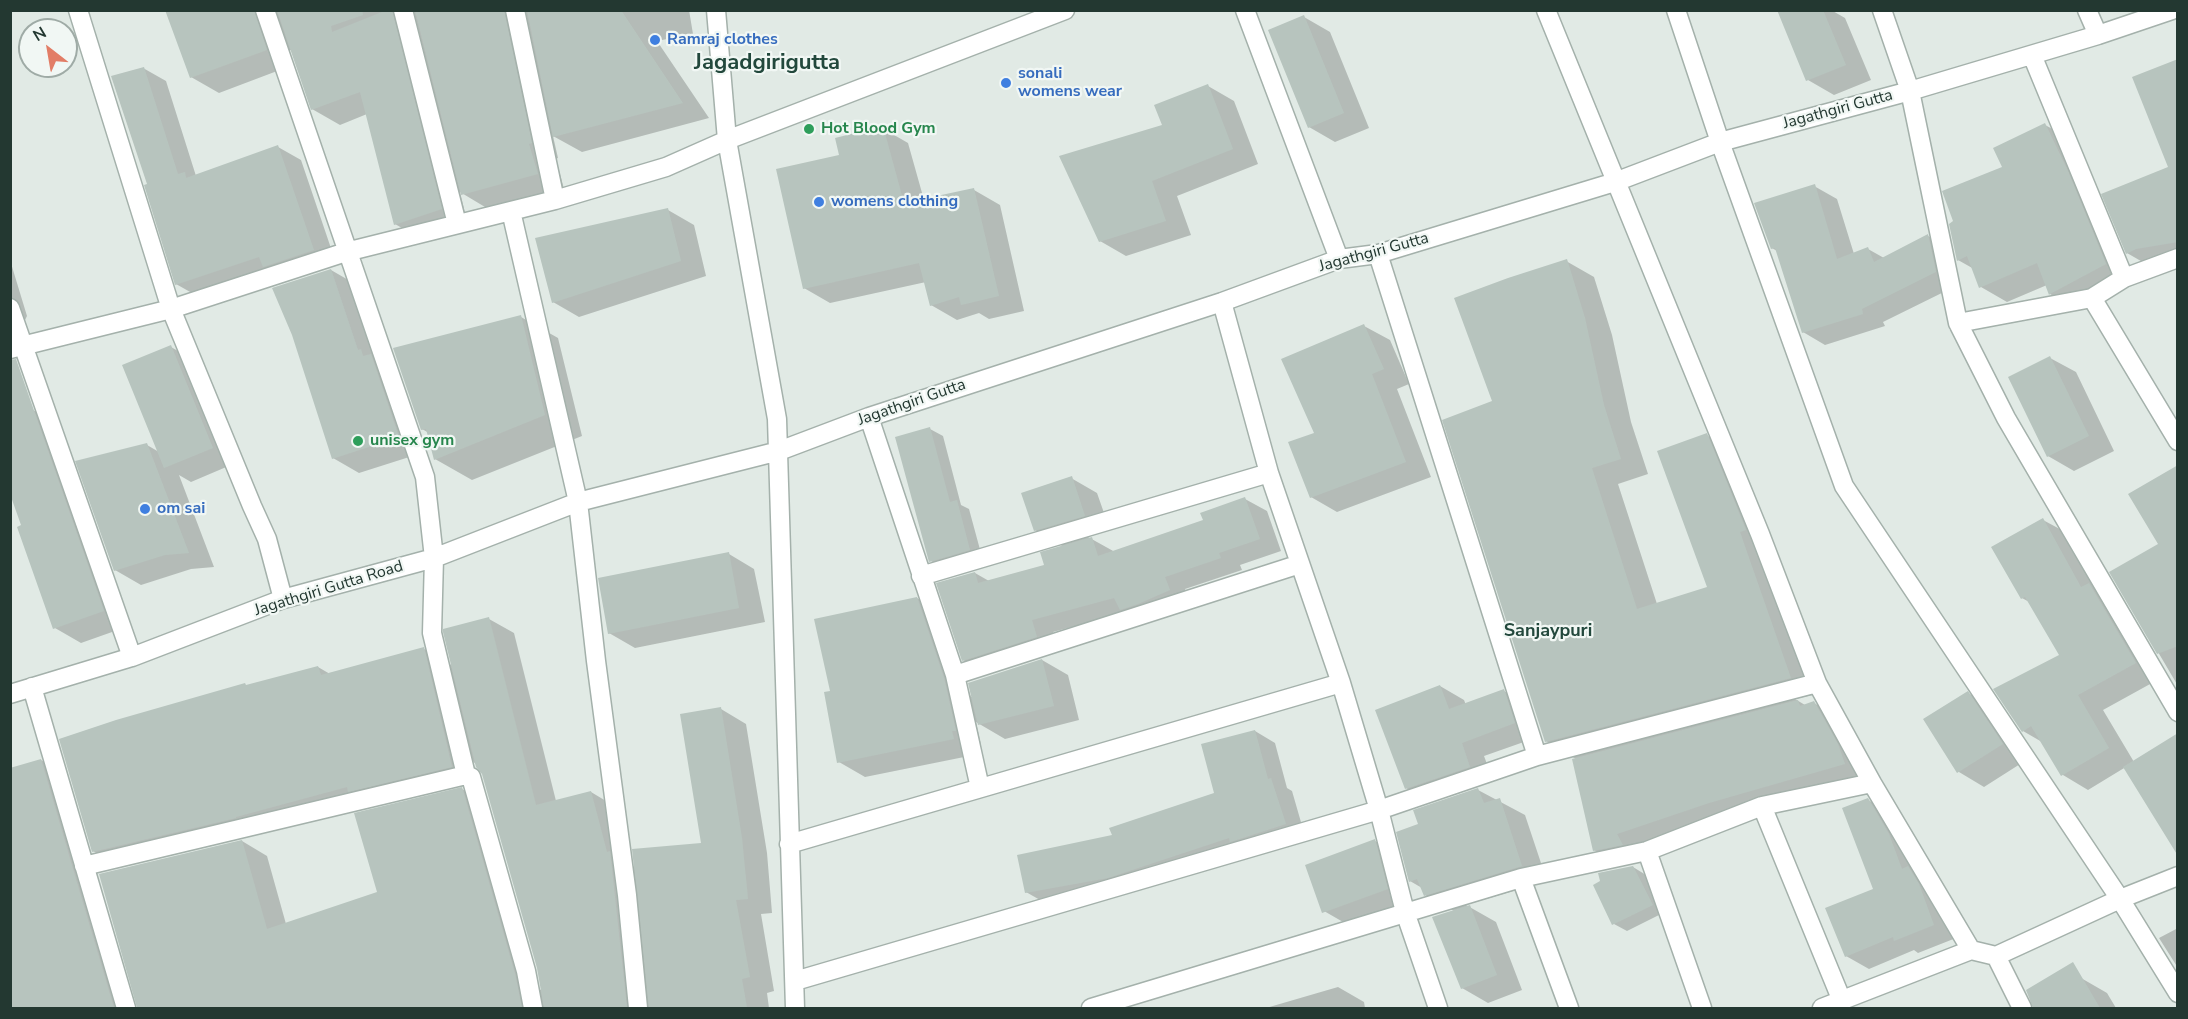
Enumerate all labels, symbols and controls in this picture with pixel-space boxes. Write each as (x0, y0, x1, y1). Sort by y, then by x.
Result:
north arrow (18, 18, 78, 78)
text: N (29, 22, 51, 47)
place label: Ramraj clothes (667, 30, 778, 50)
marker: Ramraj clothes (648, 33, 662, 47)
district label: Jagadgirigutta (694, 51, 840, 77)
place label: sonali womens wear (1018, 64, 1122, 102)
marker: sonali womens wear (999, 76, 1013, 90)
street label: Jagathgiri Gutta (1781, 86, 1895, 134)
place label: Hot Blood Gym (821, 119, 936, 139)
marker: Hot Blood Gym (802, 122, 816, 136)
place label: womens clothing (831, 192, 958, 212)
marker: womens clothing (812, 195, 826, 209)
street label: Jagathgiri Gutta (1317, 229, 1431, 277)
street label: Jagathgiri Gutta (855, 376, 969, 430)
place label: unisex gym (370, 431, 454, 451)
marker: unisex gym (351, 434, 365, 448)
place label: om sai (157, 499, 205, 519)
marker: om sai (138, 502, 152, 516)
street label: Jagathgiri Gutta Road (252, 557, 406, 621)
district label: Sanjaypuri (1504, 621, 1592, 643)

